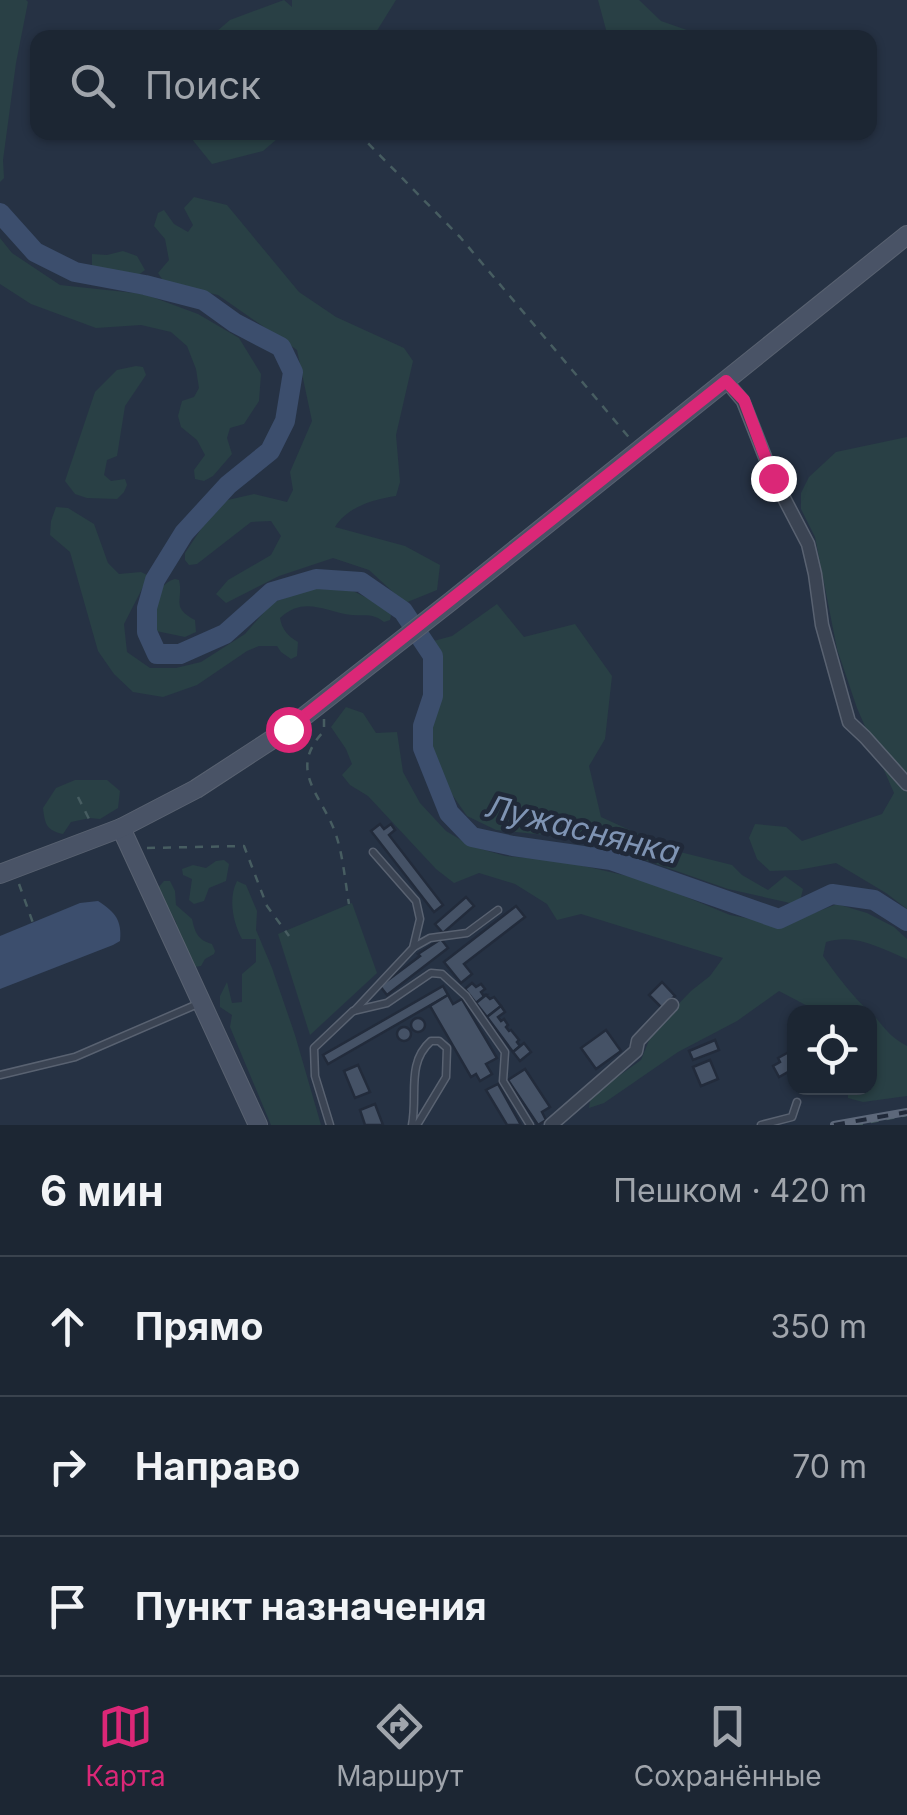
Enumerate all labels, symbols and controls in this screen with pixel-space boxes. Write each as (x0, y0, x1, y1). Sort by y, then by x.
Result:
search box (30, 30, 877, 140)
icon: search (65, 58, 120, 113)
text: Поиск (145, 62, 261, 108)
route end (751, 456, 797, 502)
route start (266, 707, 312, 753)
water label: Лужаснянка (482, 786, 684, 872)
map controls (787, 1005, 877, 1095)
button: locate (787, 1005, 877, 1095)
text: 6 мин (40, 1165, 164, 1216)
text: Пешком · 420 m (613, 1171, 867, 1210)
icon: ahead (40, 1299, 95, 1354)
text: Прямо (135, 1303, 263, 1349)
text: 350 m (771, 1307, 867, 1346)
icon: right (40, 1439, 95, 1494)
text: Направо (135, 1443, 300, 1489)
text: 70 m (792, 1447, 867, 1486)
icon: arrive (40, 1579, 95, 1634)
text: Пункт назначения (135, 1583, 487, 1629)
tab: Карта (85, 1699, 166, 1793)
tab: Маршрут (336, 1699, 463, 1793)
tab: Сохранённые (634, 1699, 822, 1793)

